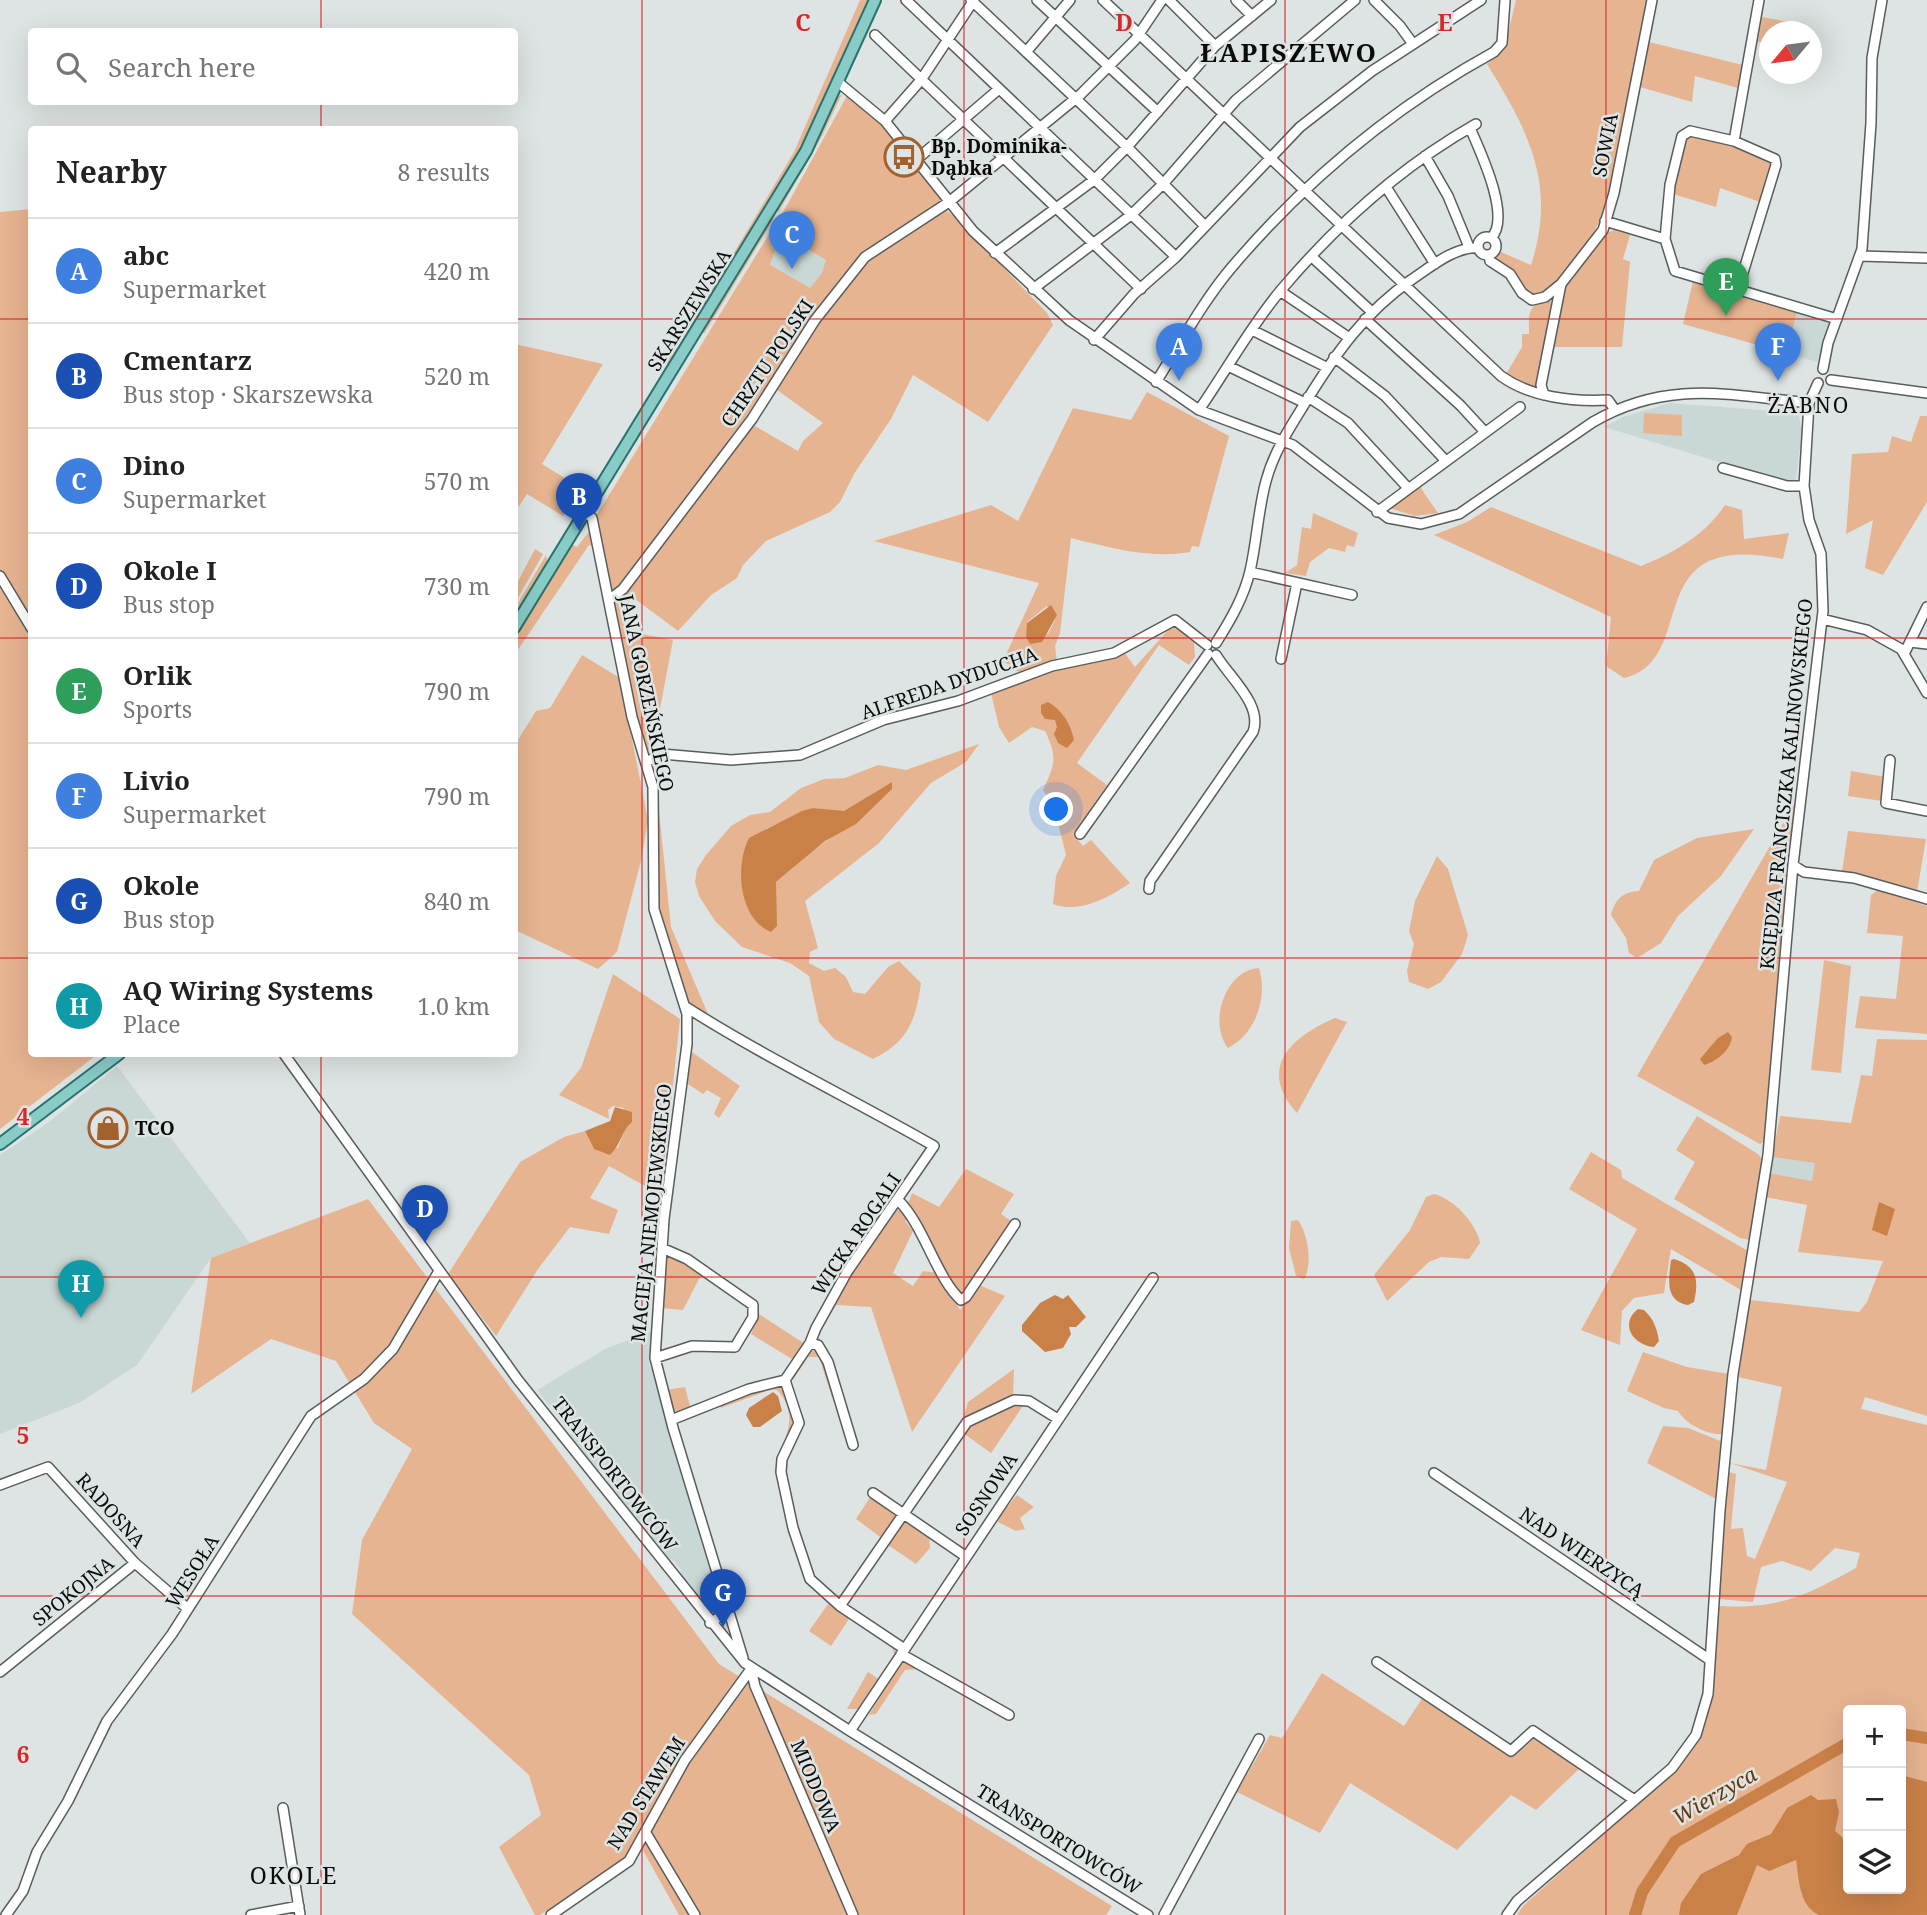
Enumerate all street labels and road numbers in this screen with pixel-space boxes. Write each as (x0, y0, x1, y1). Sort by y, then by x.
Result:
street label: SOWIA (1586, 110, 1624, 179)
street label: SKARSZEWSKA (641, 243, 737, 376)
street label: CHRZTU POLSKI (715, 294, 819, 432)
street label: JANA GORZEŃSKIEGO (613, 591, 681, 794)
street label: KSIĘDZA FRANCISZKA KALINOWSKIEGO (1754, 597, 1818, 971)
street label: ALFREDA DYDUCHA (857, 640, 1041, 725)
street label: MACIEJA NIEMOJEWSKIEGO (624, 1082, 678, 1344)
street label: WICKA ROGALI (805, 1168, 907, 1300)
street label: TRANSPORTOWCÓW (546, 1391, 684, 1557)
street label: SOSNOWA (949, 1447, 1024, 1541)
street label: RADOSNA (71, 1467, 152, 1553)
street label: NAD WIERZYCĄ (1514, 1501, 1650, 1604)
street label: WESOŁA (159, 1529, 225, 1612)
street label: SPOKOJNA (27, 1550, 120, 1632)
street label: NAD STAWEM (601, 1731, 691, 1854)
street label: MIODOWA (785, 1736, 847, 1837)
street label: TRANSPORTOWCÓW (972, 1778, 1146, 1900)

